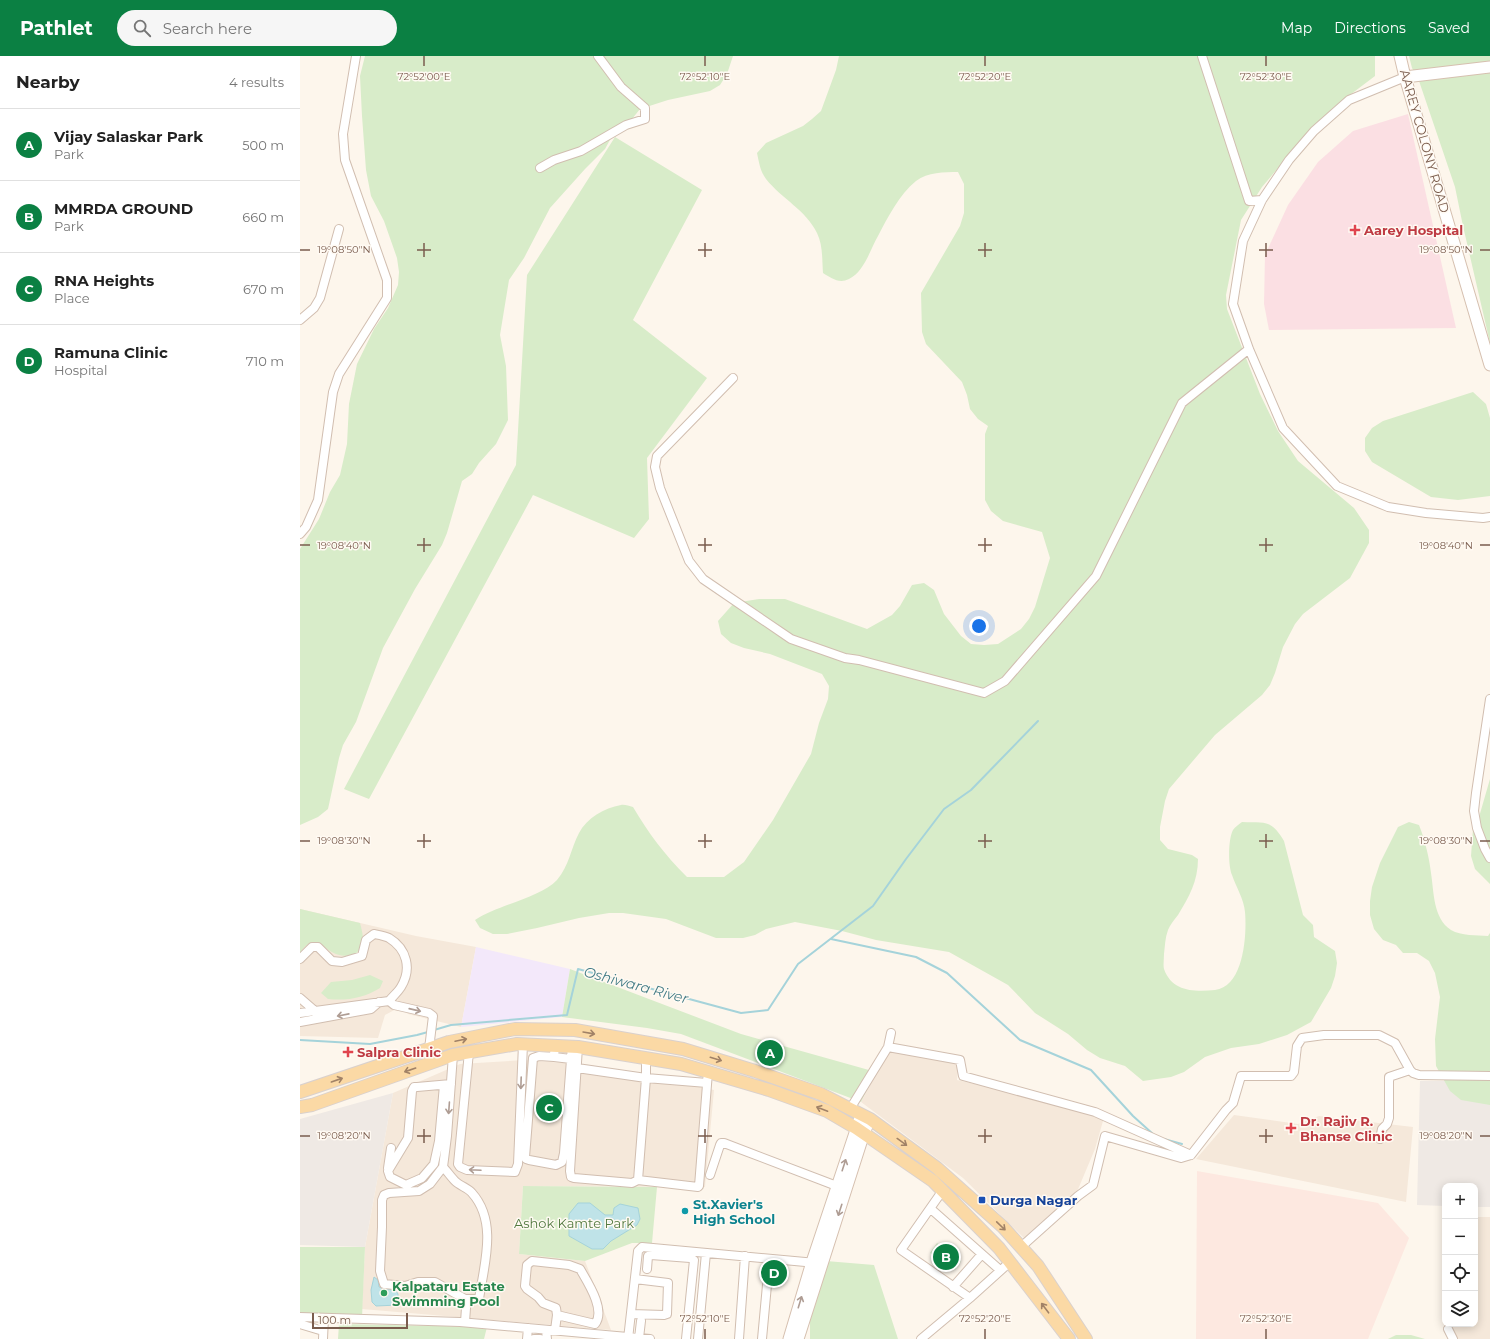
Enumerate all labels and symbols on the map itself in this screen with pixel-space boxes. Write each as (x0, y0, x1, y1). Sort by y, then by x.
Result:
street label: AAREY COLONY ROAD (1397, 67, 1453, 215)
text: 72°52'00"E (398, 70, 451, 83)
text: 72°52'10"E (680, 70, 730, 83)
text: 72°52'20"E (959, 70, 1011, 83)
text: 72°52'30"E (1240, 70, 1292, 83)
place label: Aarey Hospital (1363, 222, 1463, 238)
marker: Aarey Hospital (1349, 224, 1361, 236)
text: 19°08'50"N (317, 243, 371, 256)
text: 19°08'50"N (1419, 243, 1473, 256)
text: 19°08'40"N (317, 539, 371, 552)
text: 19°08'40"N (1419, 539, 1473, 552)
your location (969, 616, 989, 636)
text: 19°08'30"N (317, 834, 371, 847)
text: 19°08'30"N (1419, 834, 1473, 847)
water label: Oshiwara River (582, 962, 691, 1008)
one-way arrow (408, 1007, 421, 1014)
one-way arrow (337, 1011, 350, 1019)
one-way arrow (582, 1029, 595, 1037)
one-way arrow (454, 1035, 467, 1043)
pin: A (757, 1038, 783, 1068)
place label: Salpra Clinic (357, 1044, 441, 1060)
marker: Salpra Clinic (342, 1046, 354, 1058)
one-way arrow (710, 1056, 723, 1063)
one-way arrow (404, 1067, 417, 1074)
one-way arrow (331, 1076, 344, 1083)
one-way arrow (518, 1076, 525, 1089)
pin: C (536, 1093, 562, 1123)
one-way arrow (446, 1101, 453, 1114)
one-way arrow (817, 1105, 829, 1113)
place label: Dr. Rajiv R. Bhanse Clinic (1300, 1113, 1393, 1144)
marker: Dr. Rajiv R. Bhanse Clinic (1285, 1122, 1297, 1134)
text: 19°08'20"N (317, 1129, 371, 1142)
text: 19°08'20"N (1419, 1129, 1473, 1142)
one-way arrow (896, 1138, 907, 1147)
one-way arrow (841, 1159, 849, 1171)
one-way arrow (469, 1166, 482, 1174)
place label: Durga Nagar (990, 1192, 1078, 1208)
marker: Durga Nagar (977, 1195, 987, 1205)
place label: St.Xavier's High School (693, 1196, 775, 1227)
one-way arrow (835, 1204, 843, 1216)
marker: St.Xavier's High School (680, 1206, 690, 1216)
park label: Ashok Kamte Park (514, 1215, 634, 1231)
one-way arrow (996, 1221, 1006, 1231)
pin: B (933, 1242, 959, 1272)
pin: D (761, 1258, 787, 1288)
place label: Kalpataru Estate Swimming Pool (392, 1278, 505, 1309)
marker: Kalpataru Estate Swimming Pool (379, 1288, 389, 1298)
one-way arrow (797, 1295, 804, 1308)
one-way arrow (1041, 1303, 1049, 1314)
scale bar (312, 1311, 408, 1330)
text: 72°52'10"E (680, 1312, 730, 1325)
text: 72°52'20"E (959, 1312, 1011, 1325)
text: 72°52'30"E (1240, 1312, 1292, 1325)

